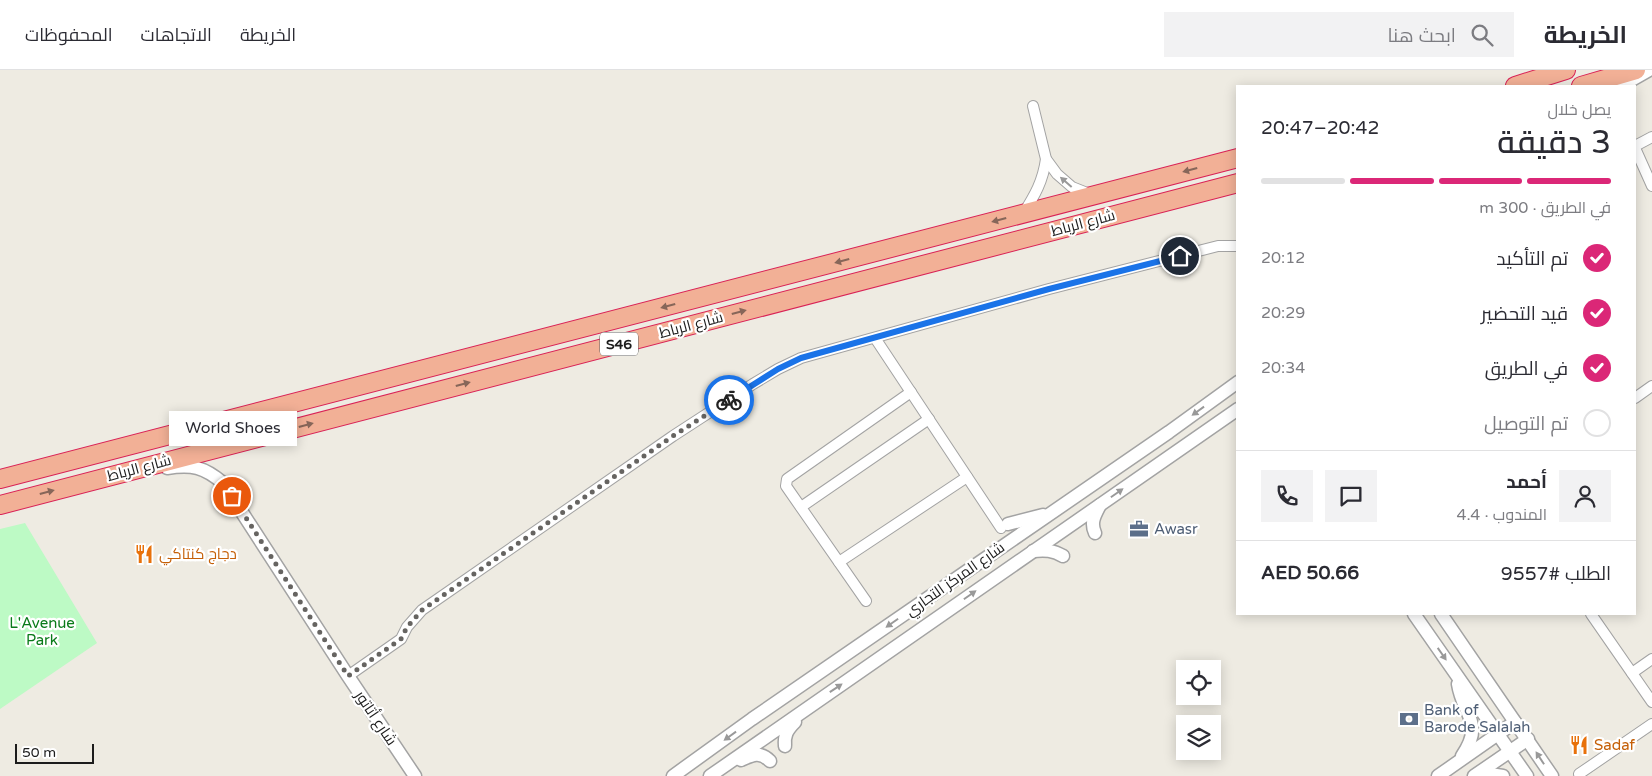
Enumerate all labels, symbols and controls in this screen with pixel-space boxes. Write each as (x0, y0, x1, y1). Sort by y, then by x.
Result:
search box (1164, 12, 1514, 57)
icon: search (1468, 21, 1496, 49)
text: الخريطة (1544, 21, 1627, 50)
text: المحفوظات (25, 24, 113, 46)
text: الاتجاهات (141, 24, 212, 46)
text: الخريطة (240, 24, 296, 46)
text: ابحث هنا (1387, 25, 1456, 47)
text: يصل خلال (1547, 100, 1611, 120)
text: 20:42–20:47 (1261, 117, 1379, 139)
text: 3 دقيقة (1497, 124, 1611, 162)
one-way arrow (1183, 167, 1198, 175)
one-way arrow (1060, 176, 1073, 187)
text: في الطريق · 300 m (1479, 198, 1611, 218)
street label: شارع الرباط (1049, 206, 1117, 242)
one-way arrow (992, 216, 1007, 224)
pin (1159, 235, 1201, 277)
icon: home (1166, 242, 1194, 270)
icon: check (1583, 244, 1611, 272)
text: 20:12 (1261, 248, 1305, 268)
text: تم التأكيد (1496, 248, 1568, 270)
one-way arrow (834, 257, 849, 265)
icon: check (1583, 299, 1611, 327)
one-way arrow (660, 302, 675, 310)
text: 20:29 (1261, 303, 1305, 323)
text: قيد التحضير (1481, 303, 1568, 325)
street label: شارع الرباط (657, 308, 725, 344)
one-way arrow (732, 308, 747, 316)
road number: S46 (600, 332, 638, 356)
icon: check (1583, 354, 1611, 382)
text: 20:34 (1261, 358, 1305, 378)
text: في الطريق (1485, 358, 1568, 380)
courier (704, 375, 754, 425)
one-way arrow (456, 380, 471, 388)
icon: bike (715, 386, 743, 414)
one-way arrow (1191, 406, 1205, 416)
callout: World Shoes (168, 411, 296, 446)
text: تم التوصيل (1484, 413, 1568, 435)
text: World Shoes (185, 418, 281, 438)
one-way arrow (298, 420, 313, 428)
street label: شارع الرباط (105, 451, 173, 487)
button: phone (1261, 470, 1313, 522)
button: chat (1325, 470, 1377, 522)
button: person (1559, 470, 1611, 522)
text: أحمد (1506, 471, 1547, 493)
pin (211, 475, 253, 517)
icon: bag (218, 482, 246, 510)
one-way arrow (40, 488, 55, 496)
one-way arrow (1111, 488, 1124, 498)
text: المندوب · 4.4 (1456, 505, 1547, 525)
office icon: Awasr (1128, 518, 1150, 540)
place label: Awasr (1154, 520, 1198, 538)
street label: شارع المركز التجاري (902, 538, 1010, 622)
restaurant icon: دجاج كنتاكي (133, 543, 155, 565)
place label: دجاج كنتاكي (159, 545, 237, 566)
text: AED 50.66 (1261, 562, 1359, 584)
text: الطلب #9557 (1501, 563, 1611, 585)
one-way arrow (963, 590, 976, 600)
park label: L'Avenue Park (9, 614, 75, 649)
one-way arrow (885, 618, 899, 628)
one-way arrow (1437, 647, 1447, 661)
map controls (1176, 660, 1221, 760)
button: locate (1176, 660, 1221, 705)
one-way arrow (829, 683, 843, 693)
street label: شارع أتاتور (349, 686, 402, 750)
place label: Bank of Barode Salalah (1424, 701, 1530, 736)
bank icon: Bank of Barode Salalah (1398, 708, 1420, 730)
button: layers (1176, 715, 1221, 760)
one-way arrow (723, 731, 737, 741)
restaurant icon: Sadaf (1568, 734, 1590, 756)
place label: Sadaf (1594, 736, 1635, 754)
scale bar (15, 741, 94, 764)
text: 50 m (22, 744, 56, 761)
one-way arrow (1535, 751, 1545, 764)

